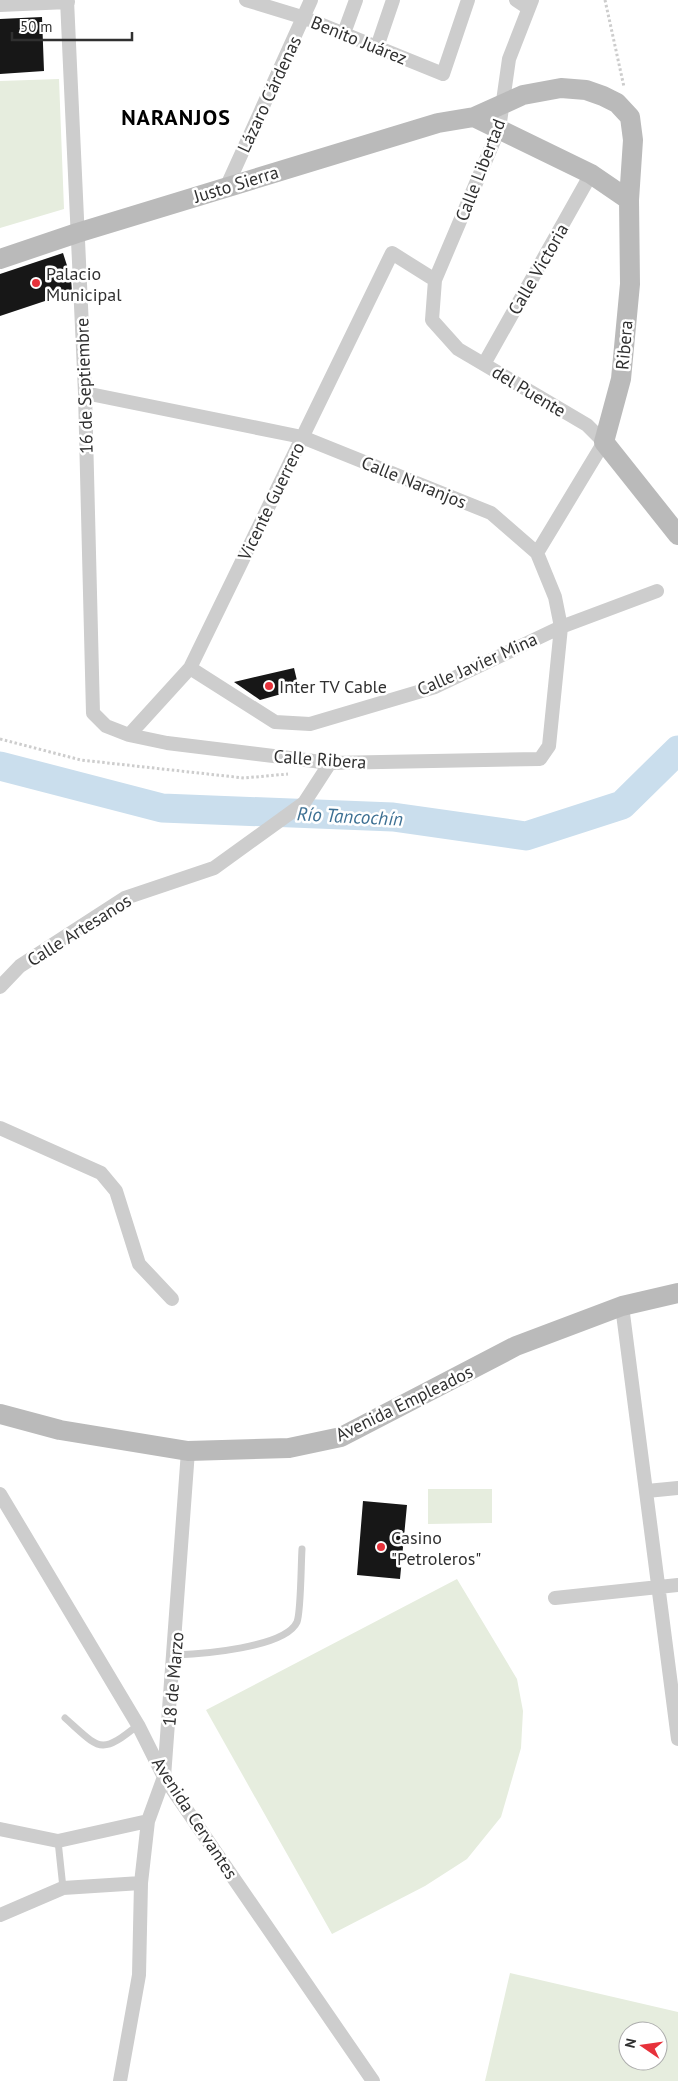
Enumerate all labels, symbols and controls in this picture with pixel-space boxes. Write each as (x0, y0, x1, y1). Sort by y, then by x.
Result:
scale bar (12, 10, 132, 42)
street label: Benito Juárez (308, 10, 410, 70)
text: 50 m (20, 17, 53, 36)
street label: Lázaro Cárdenas (232, 32, 306, 156)
district label: NARANJOS (121, 103, 231, 131)
street label: Calle Libertad (450, 116, 510, 224)
street label: Justo Sierra (190, 160, 281, 208)
street label: Calle Victoria (503, 219, 573, 319)
place label: Palacio Municipal (46, 262, 122, 306)
marker: Palacio Municipal (30, 277, 42, 289)
street label: 16 de Septiembre (70, 318, 98, 454)
street label: Ribera (610, 319, 638, 371)
street label: del Puente (488, 360, 570, 422)
street label: Vicente Guerrero (232, 438, 310, 565)
street label: Calle Naranjos (358, 450, 470, 514)
street label: Calle Javier Mina (413, 627, 541, 701)
place label: Inter TV Cable (279, 675, 387, 698)
marker: Inter TV Cable (263, 680, 275, 692)
street label: Calle Ribera (273, 744, 367, 774)
water label: Río Tancochín (296, 801, 404, 831)
street label: Calle Artesanos (23, 889, 135, 971)
street label: Avenida Empleados (332, 1360, 476, 1446)
place label: Casino "Petroleros" (391, 1526, 481, 1570)
marker: Casino "Petroleros" (375, 1541, 387, 1553)
street label: 18 de Marzo (157, 1631, 189, 1727)
street label: Avenida Cervantes (147, 1753, 243, 1883)
north arrow (618, 2021, 668, 2071)
text: N (621, 2037, 640, 2050)

